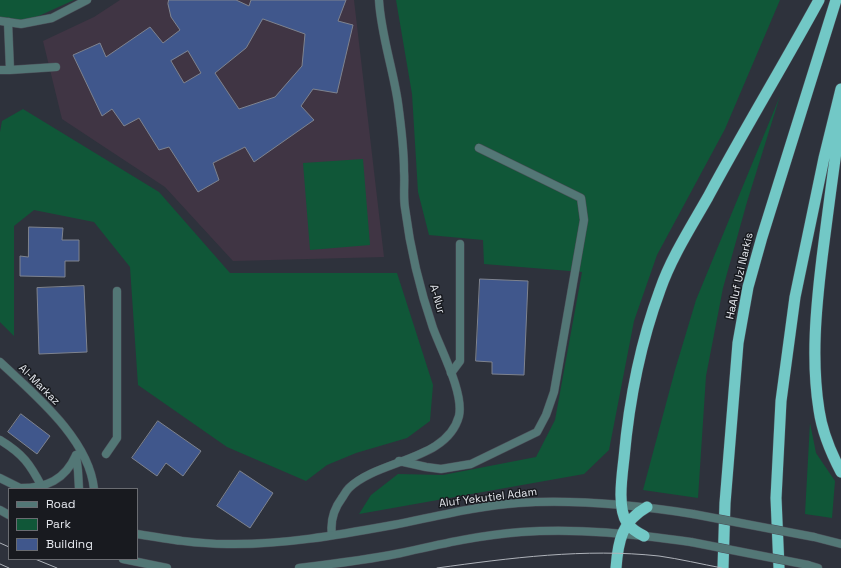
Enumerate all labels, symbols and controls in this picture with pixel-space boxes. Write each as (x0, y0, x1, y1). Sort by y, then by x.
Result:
street label: HaAluf Uzi Narkis (724, 231, 756, 321)
street label: A-Nur (427, 283, 447, 315)
street label: Al-Markaz (16, 362, 62, 408)
street label: Aluf Yekutiel Adam (438, 485, 538, 511)
legend (8, 488, 138, 560)
text: Road (46, 496, 75, 512)
text: Park (46, 516, 71, 532)
text: Building (46, 536, 93, 552)

